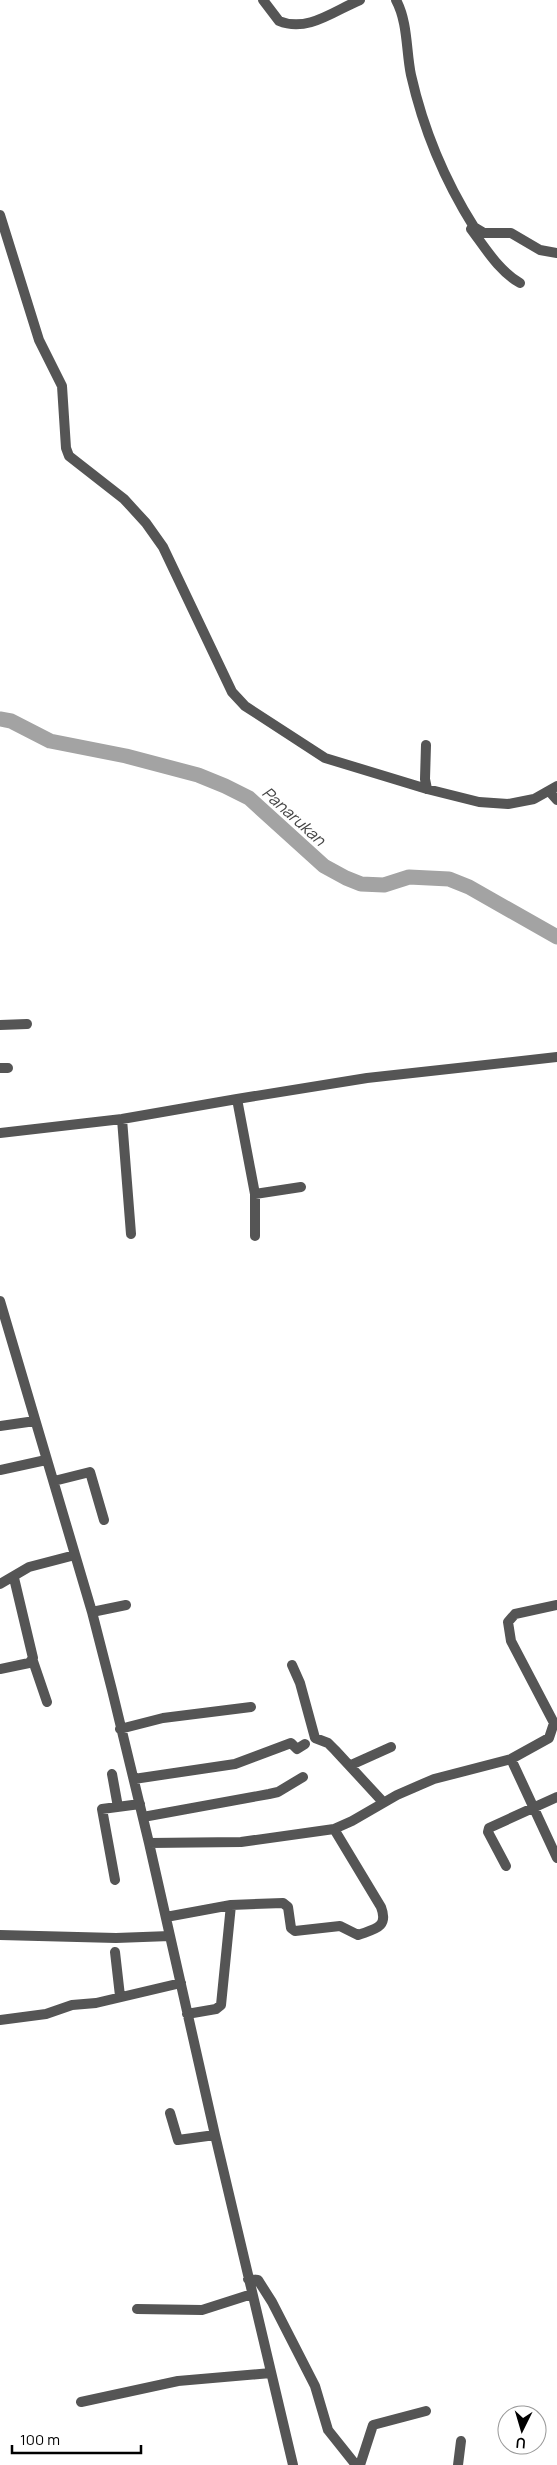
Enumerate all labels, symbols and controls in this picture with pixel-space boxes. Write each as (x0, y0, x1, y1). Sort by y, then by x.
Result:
water label: Panarukan (258, 782, 331, 851)
north arrow (497, 2405, 547, 2455)
scale bar (12, 2422, 141, 2454)
text: 100 m (20, 2429, 60, 2450)
text: U (515, 2434, 527, 2453)

